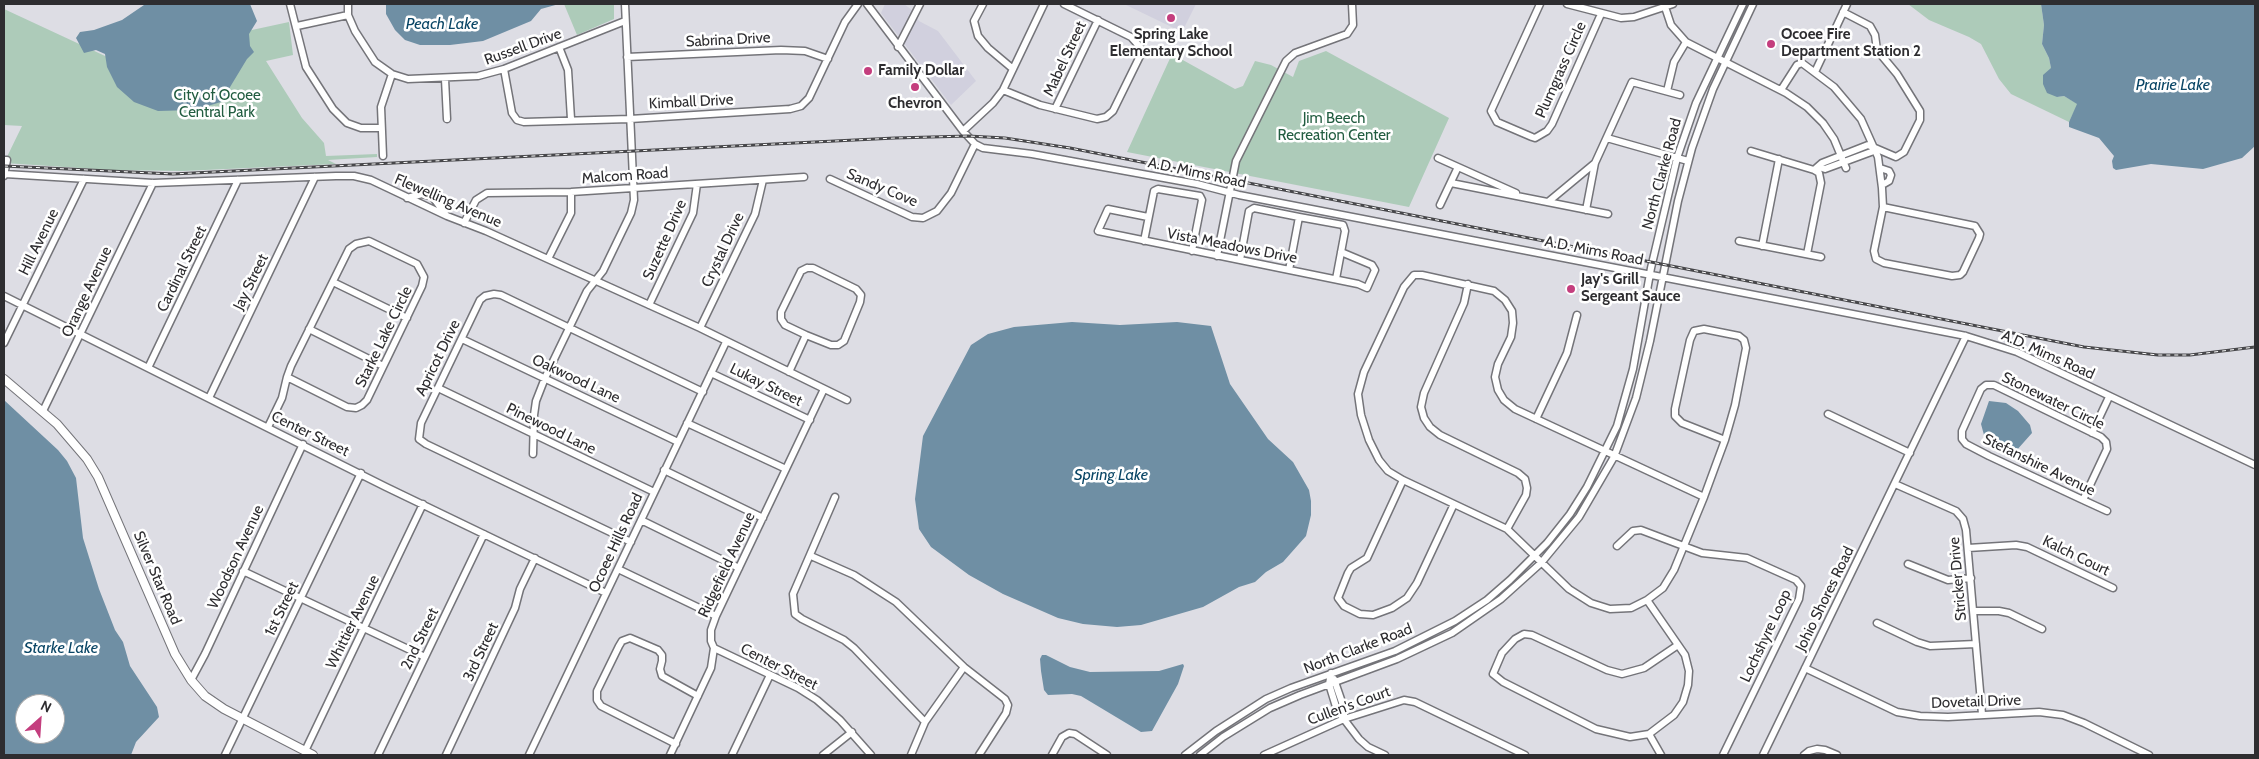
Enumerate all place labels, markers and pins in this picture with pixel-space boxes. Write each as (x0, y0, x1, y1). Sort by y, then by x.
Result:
marker: Spring Lake Elementary School (1165, 12, 1177, 24)
place label: Spring Lake Elementary School (1110, 26, 1232, 61)
place label: Ocoee Fire Department Station 2 (1781, 26, 1921, 61)
marker: Ocoee Fire Department Station 2 (1765, 38, 1777, 50)
place label: Family Dollar (878, 62, 964, 80)
marker: Family Dollar (862, 65, 874, 77)
marker: Chevron (909, 81, 921, 93)
place label: Chevron (888, 95, 942, 113)
place label: Jay's Grill Sergeant Sauce (1581, 271, 1681, 306)
marker: Jay's Grill Sergeant Sauce (1565, 283, 1577, 295)

